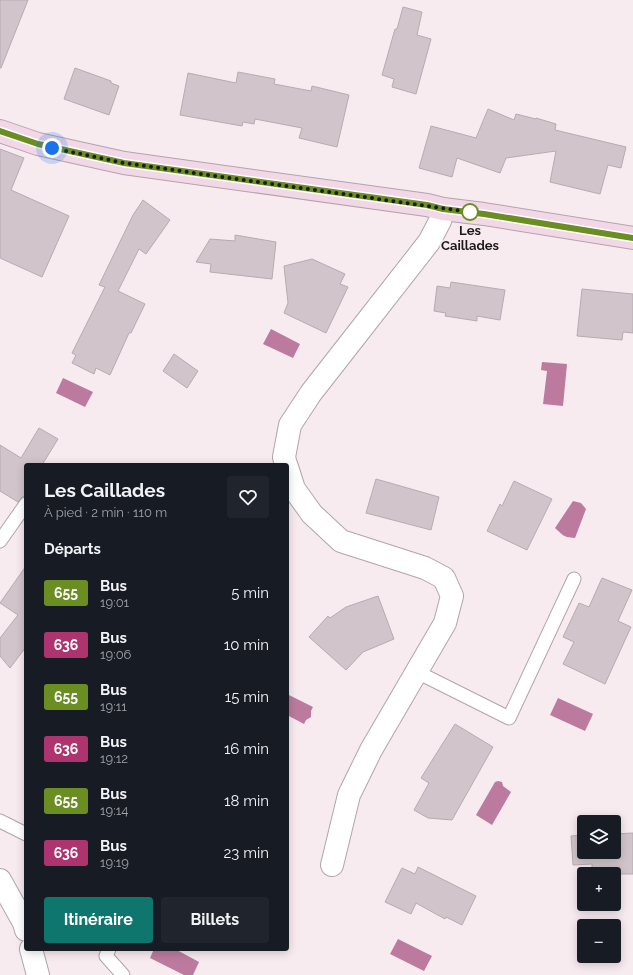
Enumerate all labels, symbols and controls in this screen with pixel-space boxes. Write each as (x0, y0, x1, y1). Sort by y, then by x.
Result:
your location (42, 138, 62, 158)
marker: Les Caillades (461, 203, 479, 221)
place label: Les Caillades (441, 223, 500, 253)
button: heart (227, 476, 269, 518)
text: Les Caillades (44, 479, 165, 501)
text: À pied · 2 min · 110 m (44, 505, 167, 520)
text: Départs (44, 540, 101, 558)
text: Bus (100, 577, 127, 595)
text: 5 min (231, 584, 269, 602)
text: 655 (54, 585, 78, 601)
text: 19:01 (100, 595, 129, 610)
text: Bus (100, 629, 127, 647)
text: 10 min (224, 636, 269, 654)
text: 636 (54, 637, 78, 653)
text: 19:06 (100, 647, 131, 662)
text: Bus (100, 681, 127, 699)
text: 15 min (225, 688, 269, 706)
text: 655 (54, 689, 78, 705)
text: 19:11 (100, 699, 127, 714)
text: Bus (100, 733, 127, 751)
text: 16 min (224, 740, 269, 758)
text: 636 (54, 741, 78, 757)
text: 19:12 (100, 751, 128, 766)
text: Bus (100, 785, 127, 803)
text: 18 min (224, 792, 269, 810)
text: 655 (54, 793, 78, 809)
text: 19:14 (100, 803, 128, 818)
map controls (577, 815, 621, 963)
button: layers (577, 815, 621, 859)
text: Bus (100, 837, 127, 855)
text: 23 min (224, 844, 269, 862)
text: 636 (54, 845, 78, 861)
text: 19:19 (100, 855, 129, 870)
button: + (577, 867, 621, 911)
button: Itinéraire (44, 897, 153, 943)
button: Billets (161, 897, 269, 943)
button: − (577, 919, 621, 963)

